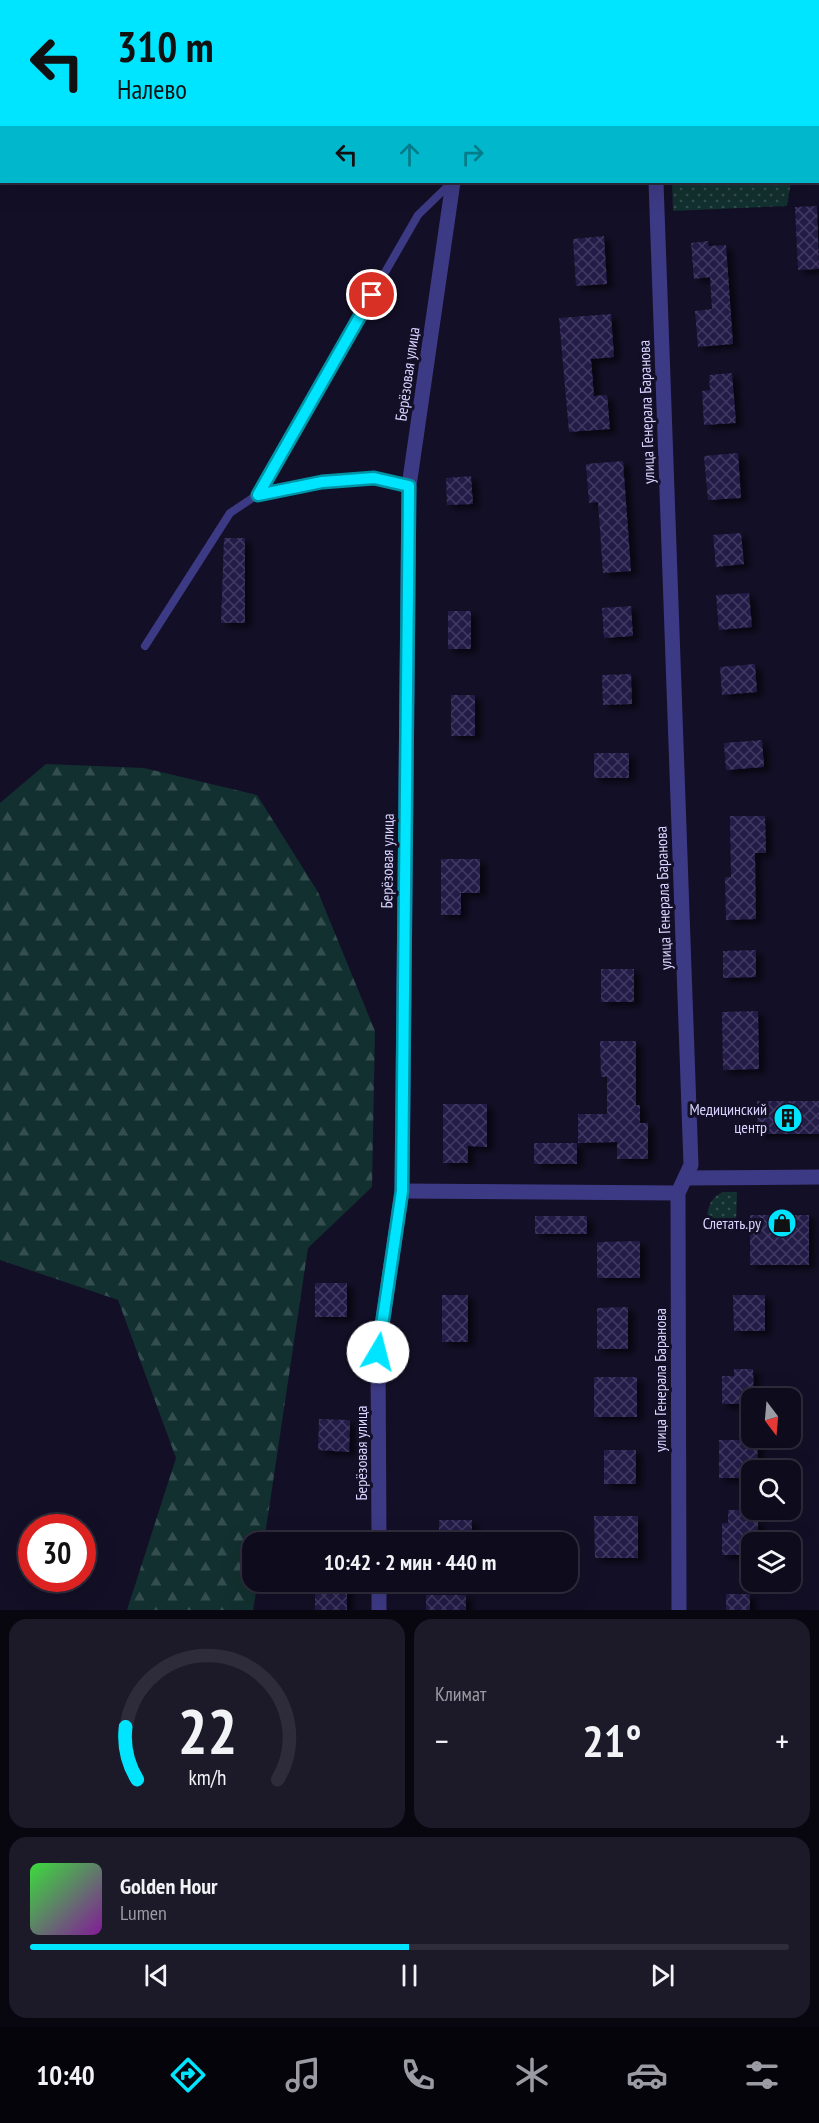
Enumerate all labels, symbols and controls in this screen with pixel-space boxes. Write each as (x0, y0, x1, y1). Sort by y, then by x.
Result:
text: 310 m (117, 19, 214, 74)
icon: left (18, 24, 96, 102)
text: Налево (117, 72, 187, 106)
icon: left (330, 138, 363, 171)
icon: ahead (393, 138, 426, 171)
icon: right (456, 138, 489, 171)
pin (346, 269, 397, 320)
icon: arrive (355, 278, 388, 311)
street label: Берёзовая улица (390, 326, 424, 422)
street label: улица Генерала Баранова (633, 340, 659, 484)
street label: Берёзовая улица (376, 813, 398, 909)
street label: улица Генерала Баранова (650, 826, 676, 970)
place label: Медицинский центр (689, 1099, 767, 1137)
building icon: Медицинский центр (772, 1102, 804, 1134)
shop icon: Слетать.ру (766, 1207, 798, 1239)
place label: Слетать.ру (703, 1213, 761, 1233)
street label: улица Генерала Баранова (650, 1308, 670, 1452)
position arrow (346, 1320, 410, 1384)
north arrow (741, 1388, 801, 1448)
map controls (741, 1388, 801, 1592)
street label: Берёзовая улица (351, 1406, 371, 1501)
button: search (741, 1460, 801, 1520)
speed limit sign: 30 (18, 1514, 96, 1592)
button: layers (741, 1532, 801, 1592)
text: 10:42 · 2 мин · 440 m (324, 1548, 496, 1576)
text: Климат (435, 1681, 486, 1707)
text: 22 (177, 1690, 237, 1771)
text: 21° (582, 1711, 642, 1769)
text: − (435, 1719, 449, 1762)
text: + (775, 1719, 789, 1762)
text: km/h (188, 1764, 226, 1792)
text: Golden Hour (120, 1872, 218, 1900)
text: Lumen (120, 1900, 167, 1926)
icon: previous (140, 1959, 173, 1992)
icon: pause (393, 1959, 426, 1992)
icon: next (646, 1959, 679, 1992)
icon: directions (167, 2054, 209, 2096)
icon: music (282, 2054, 324, 2096)
icon: phone (397, 2054, 439, 2096)
icon: climate (511, 2054, 553, 2096)
icon: car (626, 2054, 668, 2096)
icon: filters (741, 2054, 783, 2096)
text: 10:40 (36, 2058, 95, 2092)

